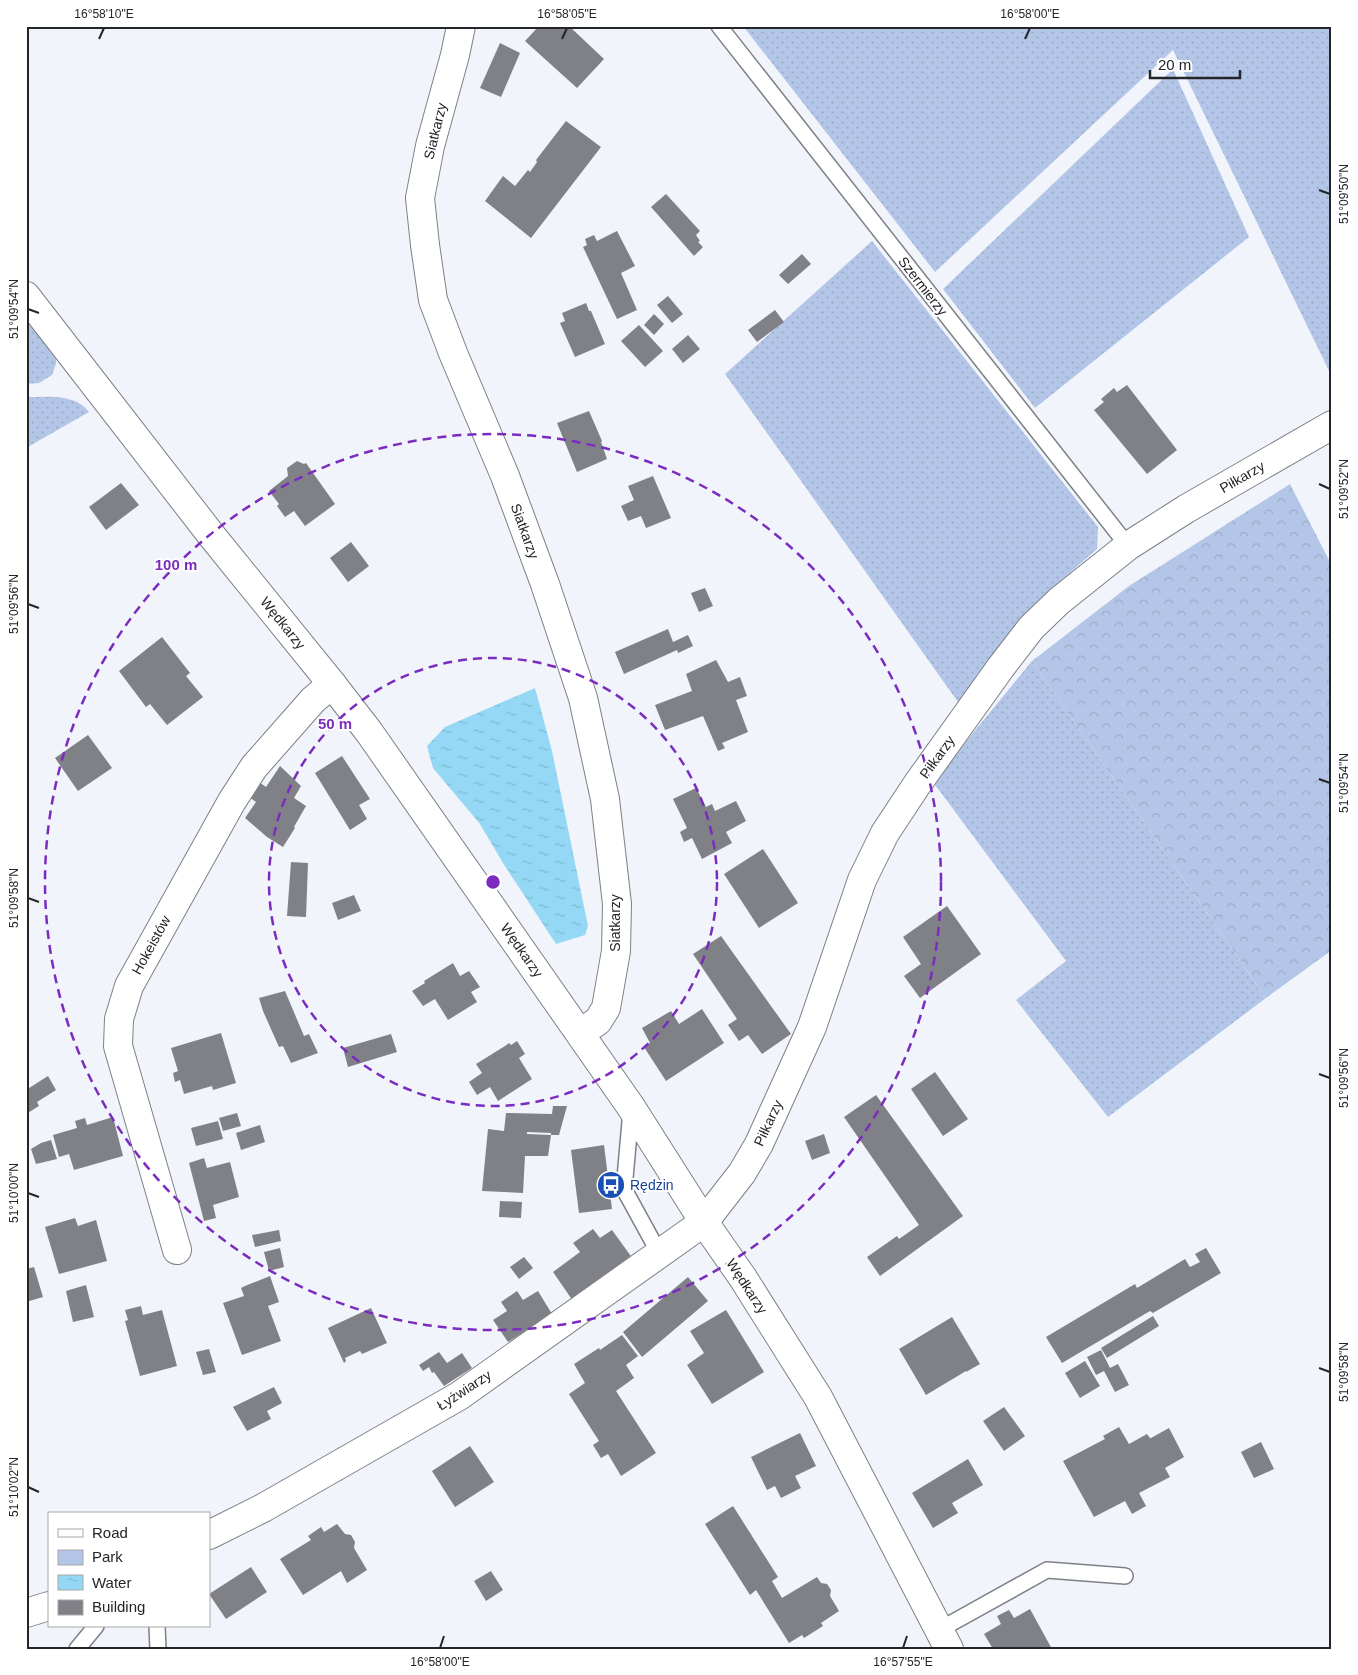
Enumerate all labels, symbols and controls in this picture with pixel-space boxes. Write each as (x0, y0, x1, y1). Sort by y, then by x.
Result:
text: 16°58'10"E (74, 7, 134, 21)
text: 16°58'05"E (537, 7, 597, 21)
text: 16°58'00"E (1000, 7, 1060, 21)
scale bar (1150, 48, 1240, 80)
text: 20 m (1158, 56, 1191, 73)
street label: Siatkarzy (420, 101, 450, 161)
text: 51°09'50"N (1337, 164, 1351, 224)
street label: Szermierzy (895, 253, 951, 319)
text: 51°09'54"N (7, 279, 21, 339)
street label: Piłkarzy (1217, 458, 1267, 496)
text: 51°09'52"N (1337, 459, 1351, 519)
street label: Siatkarzy (508, 501, 542, 561)
text: 100 m (155, 556, 197, 573)
text: 51°09'56"N (7, 574, 21, 634)
street label: Wędkarzy (257, 594, 309, 652)
text: 50 m (318, 715, 352, 732)
street label: Piłkarzy (916, 732, 958, 782)
text: 51°09'54"N (1337, 753, 1351, 813)
text: 51°09'58"N (7, 868, 21, 928)
centre of rings (484, 873, 502, 891)
street label: Siatkarzy (607, 894, 623, 952)
street label: Hokeistów (128, 912, 174, 977)
street label: Wędkarzy (498, 920, 546, 980)
text: 51°09'56"N (1337, 1048, 1351, 1108)
street label: Piłkarzy (750, 1097, 786, 1149)
text: 51°10'00"N (7, 1163, 21, 1223)
bus stop icon: Rędzin (596, 1170, 626, 1200)
place label: Rędzin (630, 1177, 674, 1193)
street label: Wędkarzy (723, 1256, 771, 1316)
text: 51°09'58"N (1337, 1342, 1351, 1402)
street label: Łyżwiarzy (434, 1367, 494, 1413)
text: 51°10'02"N (7, 1457, 21, 1517)
legend (48, 1512, 210, 1628)
text: Road (92, 1524, 128, 1541)
text: Park (92, 1548, 123, 1565)
text: Water (92, 1574, 131, 1591)
text: Building (92, 1598, 145, 1615)
text: 16°58'00"E (410, 1655, 470, 1669)
text: 16°57'55"E (873, 1655, 933, 1669)

